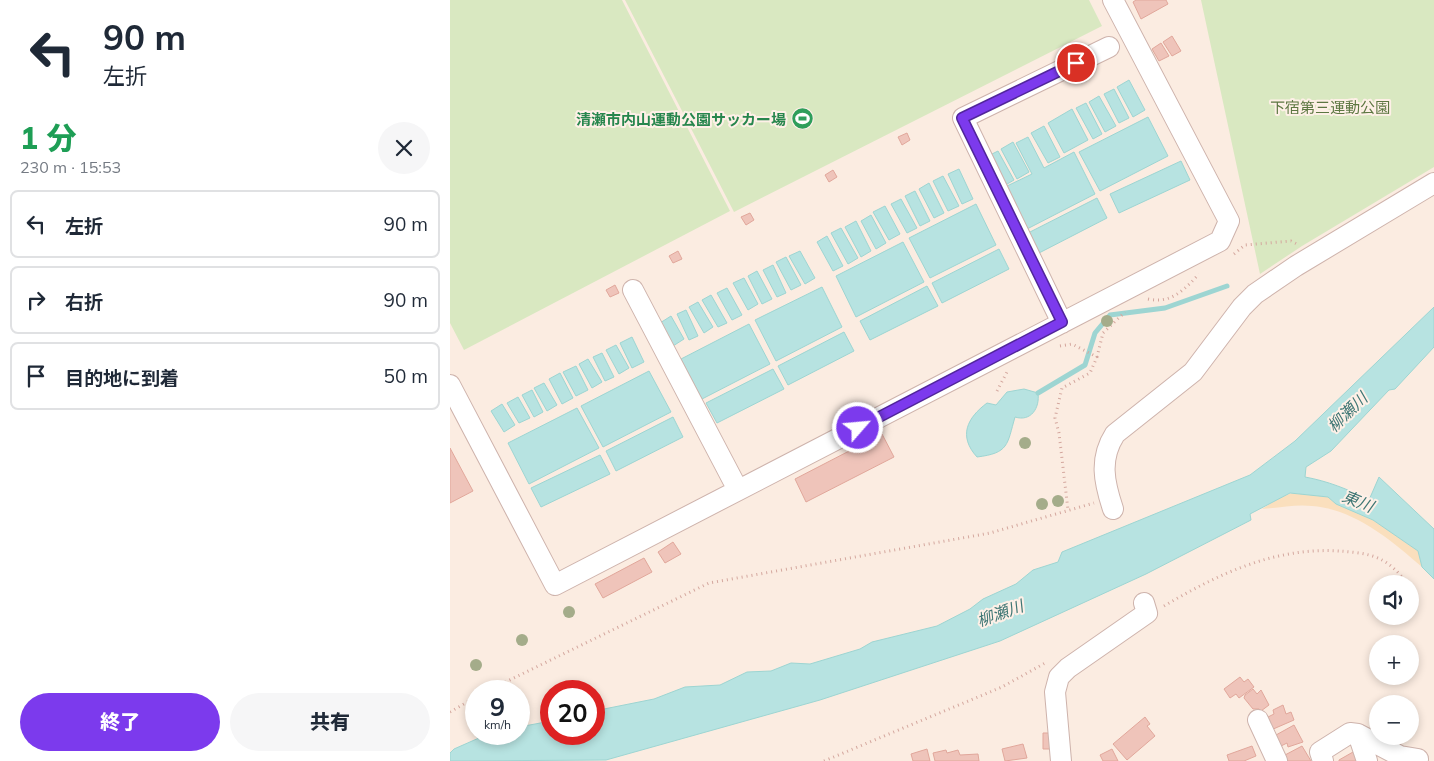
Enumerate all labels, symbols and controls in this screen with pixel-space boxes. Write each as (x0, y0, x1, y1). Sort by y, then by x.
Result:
text: 90 m (103, 15, 186, 59)
icon: left (20, 20, 85, 85)
pin (1055, 42, 1097, 84)
icon: arrive (1062, 49, 1090, 77)
text: 左折 (103, 62, 147, 90)
park label: 下宿第三運動公園 (1270, 98, 1390, 117)
sports icon: 清瀬市内山運動公園サッカー場 (790, 107, 814, 131)
place label: 清瀬市内山運動公園サッカー場 (576, 110, 786, 129)
text: 1 分 (20, 119, 76, 157)
button: close (378, 122, 430, 174)
text: 230 m · 15:53 (20, 157, 121, 177)
icon: left (22, 210, 50, 238)
text: 90 m (384, 212, 428, 236)
text: 左折 (65, 214, 103, 238)
icon: right (22, 286, 50, 314)
text: 90 m (384, 288, 428, 312)
text: 右折 (65, 290, 103, 314)
icon: arrive (22, 362, 50, 390)
text: 50 m (384, 364, 428, 388)
text: 目的地に到着 (65, 366, 179, 390)
water label: 柳瀬川 (1323, 387, 1373, 436)
position arrow (831, 401, 883, 453)
water label: 東川 (1339, 486, 1378, 517)
map controls (1369, 575, 1419, 745)
button: sound (1369, 575, 1419, 625)
water label: 柳瀬川 (974, 595, 1028, 631)
button: + (1369, 635, 1419, 685)
speed limit sign: 20 (540, 680, 605, 745)
text: 9 (490, 691, 505, 722)
button: 終了 (20, 693, 220, 751)
button: 共有 (230, 693, 430, 751)
button: − (1369, 695, 1419, 745)
text: km/h (484, 717, 511, 732)

